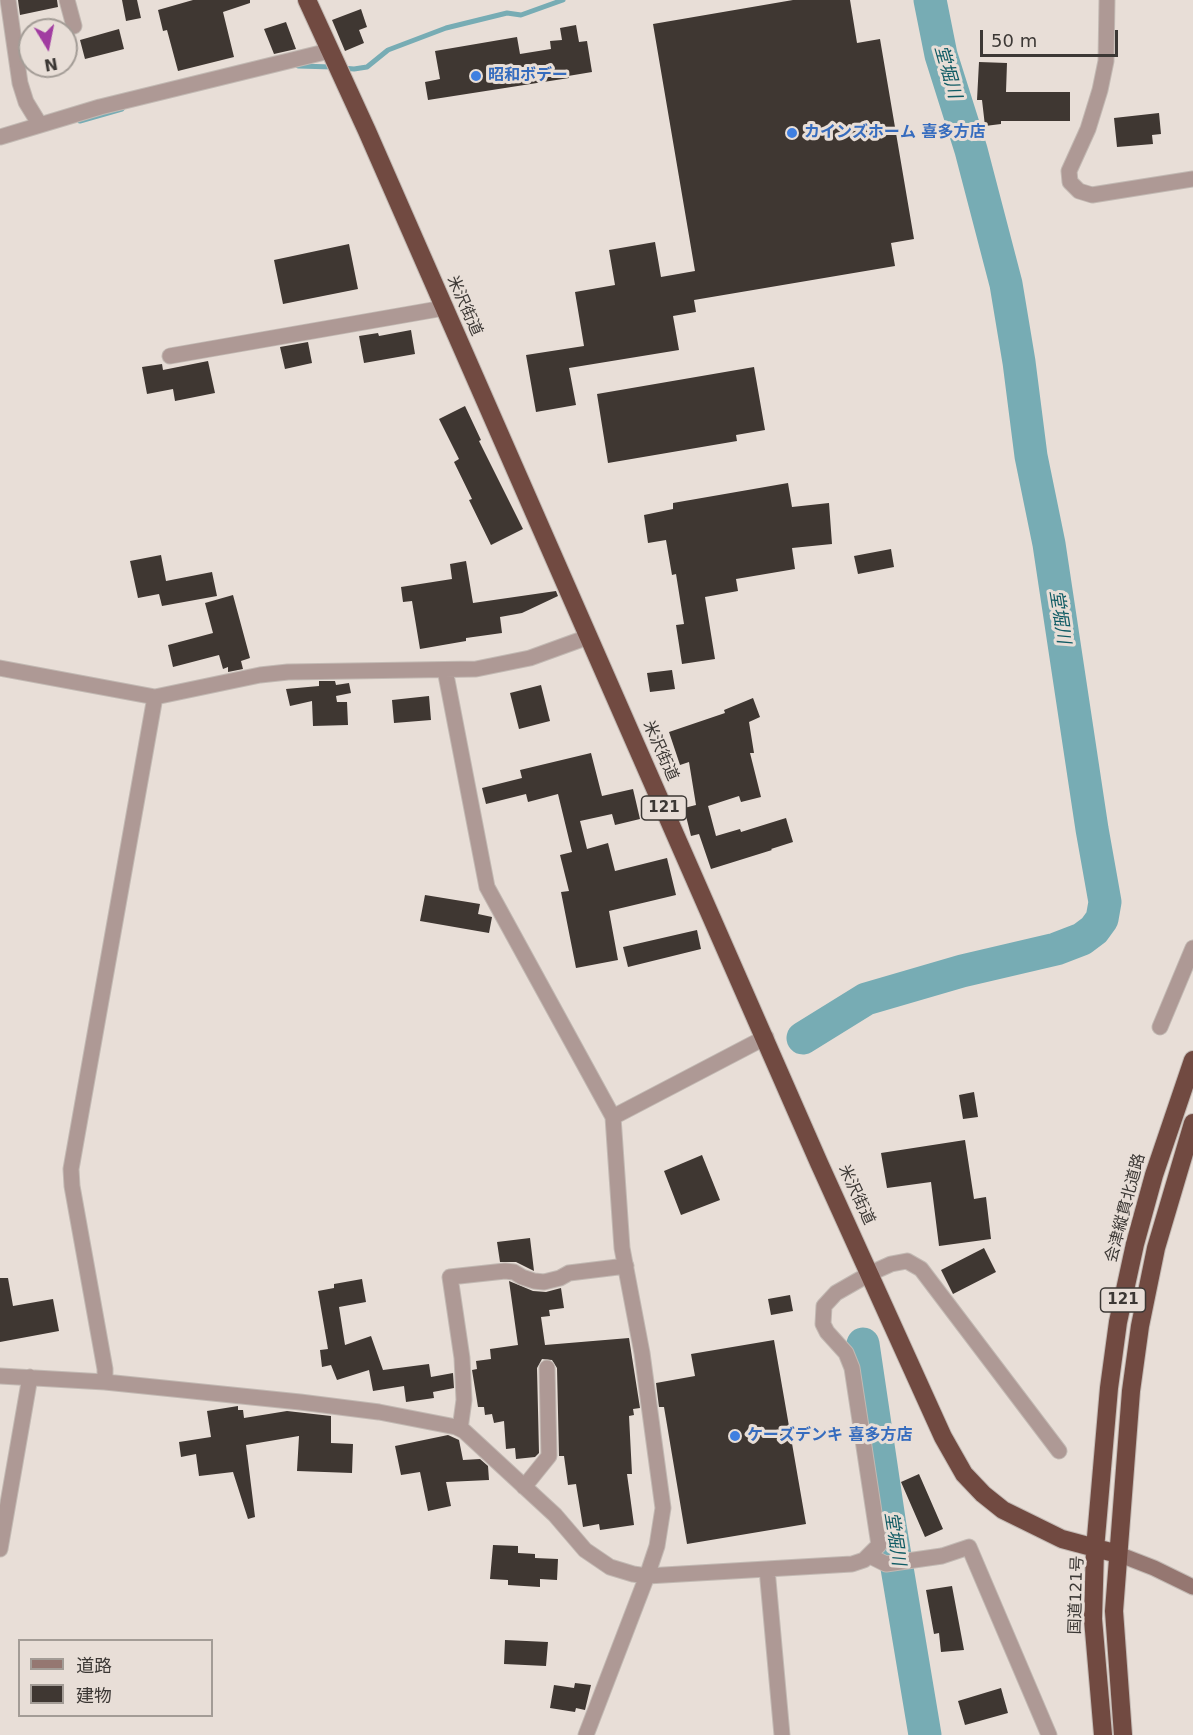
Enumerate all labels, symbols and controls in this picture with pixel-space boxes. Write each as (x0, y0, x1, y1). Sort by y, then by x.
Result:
north arrow (18, 18, 78, 78)
scale bar (983, 18, 1121, 56)
text: 50 m (991, 30, 1037, 51)
water label: 堂堀川 (929, 43, 965, 101)
text: N (43, 54, 59, 75)
place label: 昭和ボデー (488, 66, 568, 86)
marker: 昭和ボデー (469, 69, 483, 83)
place label: カインズホーム 喜多方店 (804, 123, 986, 143)
marker: カインズホーム 喜多方店 (785, 126, 799, 140)
street label: 米沢街道 (442, 273, 486, 339)
water label: 堂堀川 (1044, 589, 1074, 645)
street label: 米沢街道 (638, 718, 682, 784)
road number: 121 (642, 796, 686, 820)
street label: 会津縦貫北道路 (1102, 1151, 1150, 1265)
street label: 米沢街道 (834, 1162, 878, 1228)
road number: 121 (1100, 1288, 1146, 1312)
place label: ケーズデンキ 喜多方店 (747, 1426, 913, 1446)
marker: ケーズデンキ 喜多方店 (728, 1429, 742, 1443)
water label: 堂堀川 (879, 1511, 909, 1567)
street label: 国道121号 (1066, 1555, 1088, 1635)
legend (18, 1639, 213, 1717)
text: 道路 (76, 1655, 112, 1676)
text: 建物 (76, 1685, 112, 1706)

